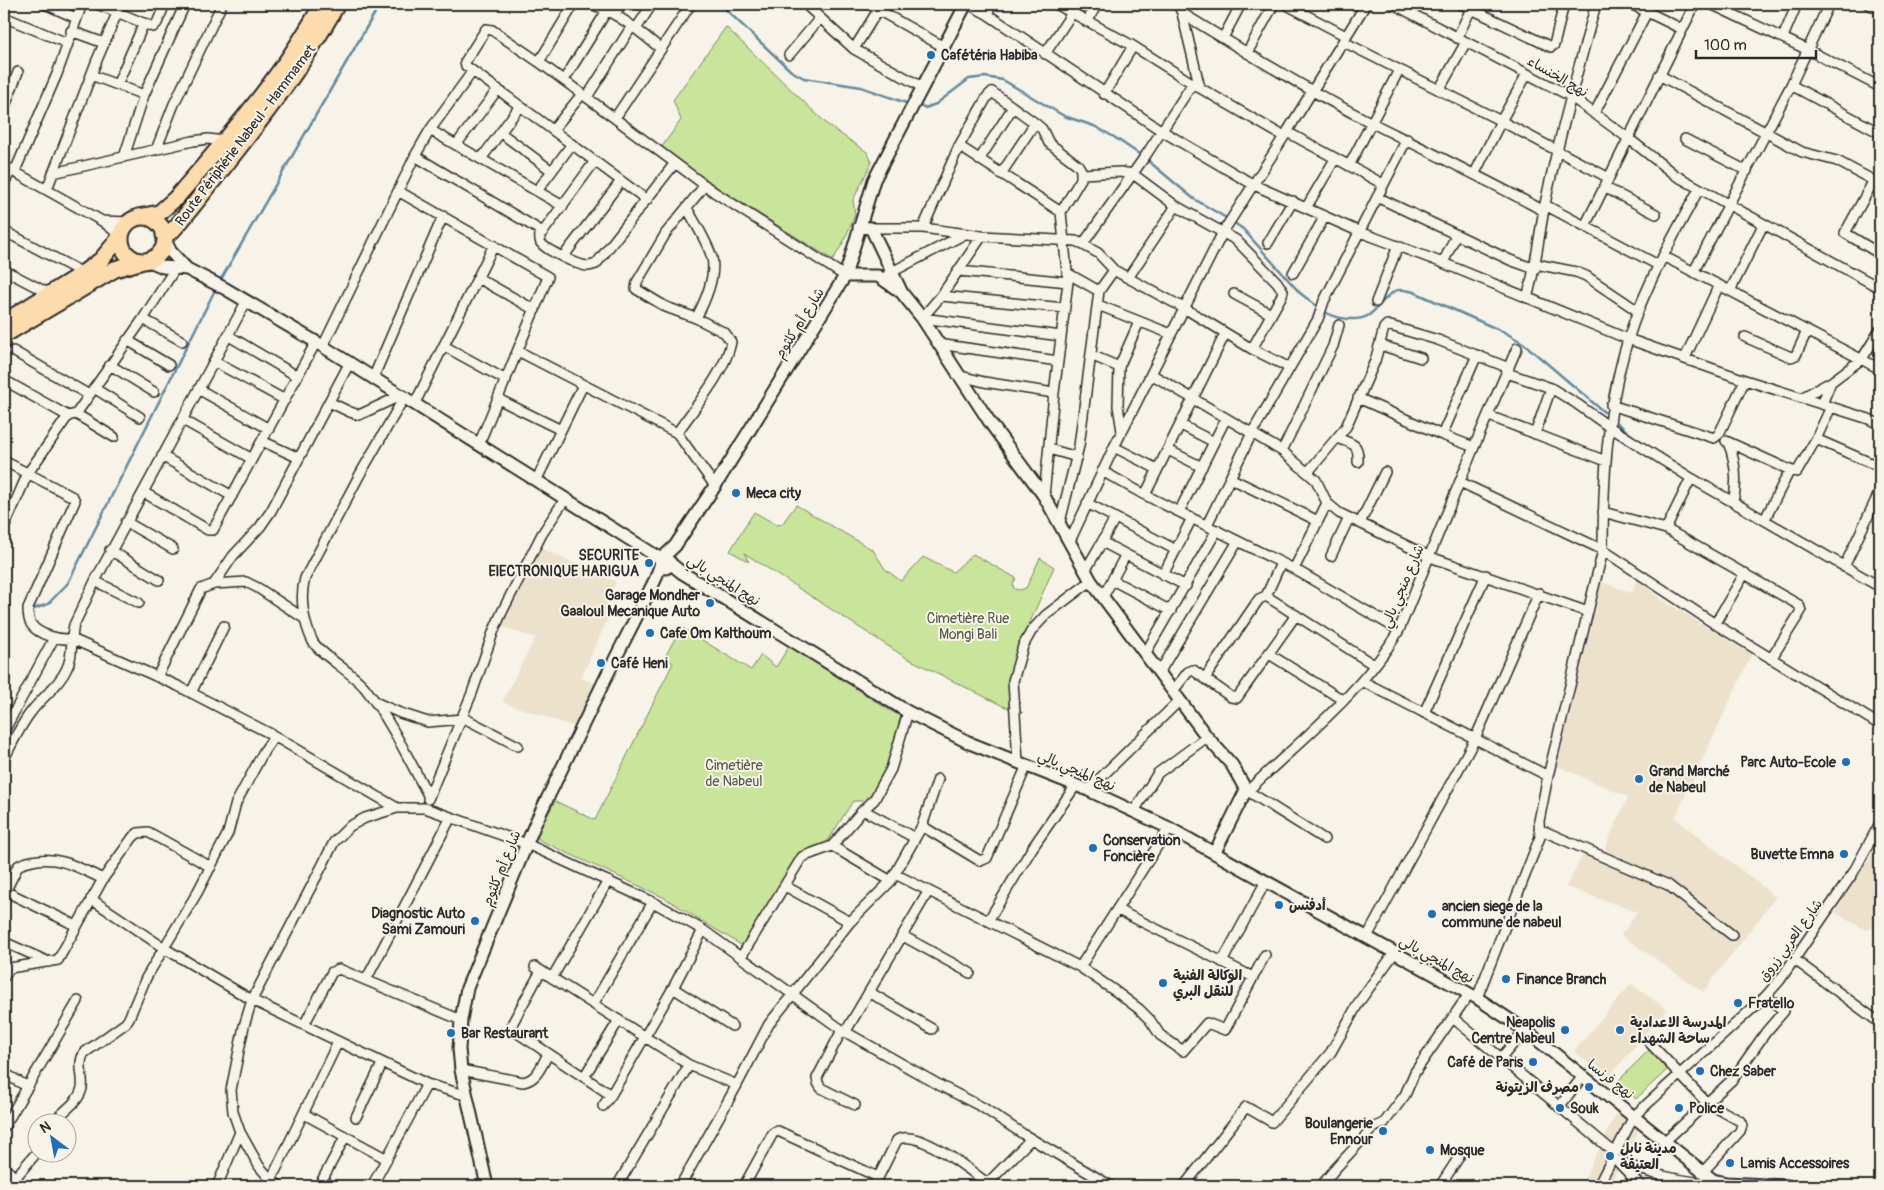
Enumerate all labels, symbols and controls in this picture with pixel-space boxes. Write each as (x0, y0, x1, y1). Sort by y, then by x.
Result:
scale bar (1696, 28, 1816, 60)
text: 100 m (1704, 36, 1747, 55)
street label: Route Périphérie Nabeul - Hammamet (172, 41, 319, 229)
place label: Cafétéria Habiba (941, 47, 1038, 64)
marker: Cafétéria Habiba (925, 49, 937, 61)
street label: نهج الخنساء (1524, 52, 1591, 102)
street label: شارع أم كلثوم (771, 285, 830, 363)
place label: Meca city (746, 485, 801, 502)
marker: Meca city (730, 487, 742, 499)
street label: شارع منجي بالي (1377, 542, 1431, 632)
place label: SECURITE ElECTRONIQUE HARIGUA (489, 547, 640, 580)
street label: نهج المنجي بالي (682, 551, 763, 613)
marker: SECURITE ElECTRONIQUE HARIGUA (643, 557, 655, 569)
place label: Garage Mondher Gaaloul Mecanique Auto (561, 587, 701, 620)
marker: Garage Mondher Gaaloul Mecanique Auto (704, 597, 716, 609)
park label: Cimetière Rue Mongi Bali (927, 610, 1009, 643)
place label: Cafe Om Kalthoum (660, 625, 772, 642)
marker: Cafe Om Kalthoum (644, 627, 656, 639)
place label: Café Heni (611, 655, 668, 672)
marker: Café Heni (595, 657, 607, 669)
street label: نهج المنجي بالي (1034, 746, 1118, 798)
place label: Parc Auto-Ecole (1740, 754, 1837, 771)
marker: Parc Auto-Ecole (1840, 756, 1852, 768)
park label: Cimetière de Nabeul (705, 757, 763, 790)
place label: Grand Marché de Nabeul (1649, 763, 1730, 796)
marker: Grand Marché de Nabeul (1633, 773, 1645, 785)
street label: شارع أم كلثوم (479, 828, 527, 910)
place label: Conservation Foncière (1103, 832, 1181, 865)
marker: Conservation Foncière (1087, 842, 1099, 854)
place label: Buvette Emna (1750, 846, 1834, 863)
marker: Buvette Emna (1838, 848, 1850, 860)
place label: أدفنس (1289, 896, 1326, 914)
street label: شارع العربي زروق (1755, 896, 1829, 987)
place label: ancien siege de la commune de nabeul (1441, 898, 1562, 931)
marker: أدفنس (1273, 899, 1285, 911)
place label: Diagnostic Auto Sami Zamouri (371, 905, 465, 938)
marker: ancien siege de la commune de nabeul (1426, 908, 1438, 920)
marker: Diagnostic Auto Sami Zamouri (469, 915, 481, 927)
street label: نهج المنجي بالي (1395, 932, 1477, 990)
place label: الوكالة الفنية للنقل البري (1173, 967, 1242, 1002)
place label: Finance Branch (1516, 971, 1607, 988)
marker: Finance Branch (1500, 973, 1512, 985)
marker: الوكالة الفنية للنقل البري (1157, 977, 1169, 989)
place label: Fratello (1748, 995, 1795, 1012)
marker: Fratello (1732, 997, 1744, 1009)
place label: Neapolis Centre Nabeul (1472, 1014, 1556, 1047)
place label: المدرسة الاعدادية ساحة الشهداء (1630, 1014, 1727, 1047)
marker: Neapolis Centre Nabeul (1559, 1024, 1571, 1036)
marker: المدرسة الاعدادية ساحة الشهداء (1614, 1024, 1626, 1036)
place label: Bar Restaurant (461, 1025, 549, 1042)
marker: Bar Restaurant (445, 1027, 457, 1039)
place label: Café de Paris (1447, 1054, 1524, 1071)
marker: Café de Paris (1527, 1056, 1539, 1068)
street label: نهج فرنسا (1583, 1056, 1638, 1104)
place label: Chez Saber (1710, 1063, 1777, 1080)
marker: Chez Saber (1694, 1065, 1706, 1077)
place label: مصرف الزيتونة (1496, 1079, 1579, 1097)
marker: مصرف الزيتونة (1583, 1081, 1595, 1093)
place label: Souk (1570, 1100, 1599, 1117)
place label: Police (1689, 1100, 1725, 1117)
marker: Souk (1554, 1102, 1566, 1114)
marker: Police (1673, 1102, 1685, 1114)
north arrow (28, 1112, 78, 1162)
place label: Boulangerie Ennour (1305, 1115, 1374, 1148)
text: N (37, 1118, 54, 1137)
marker: Boulangerie Ennour (1377, 1125, 1389, 1137)
place label: مدينة نابل العتيقة (1620, 1140, 1677, 1173)
place label: Mosque (1440, 1142, 1485, 1159)
marker: Mosque (1424, 1144, 1436, 1156)
marker: مدينة نابل العتيقة (1604, 1150, 1616, 1162)
place label: Lamis Accessoires (1740, 1155, 1850, 1172)
marker: Lamis Accessoires (1724, 1157, 1736, 1169)

